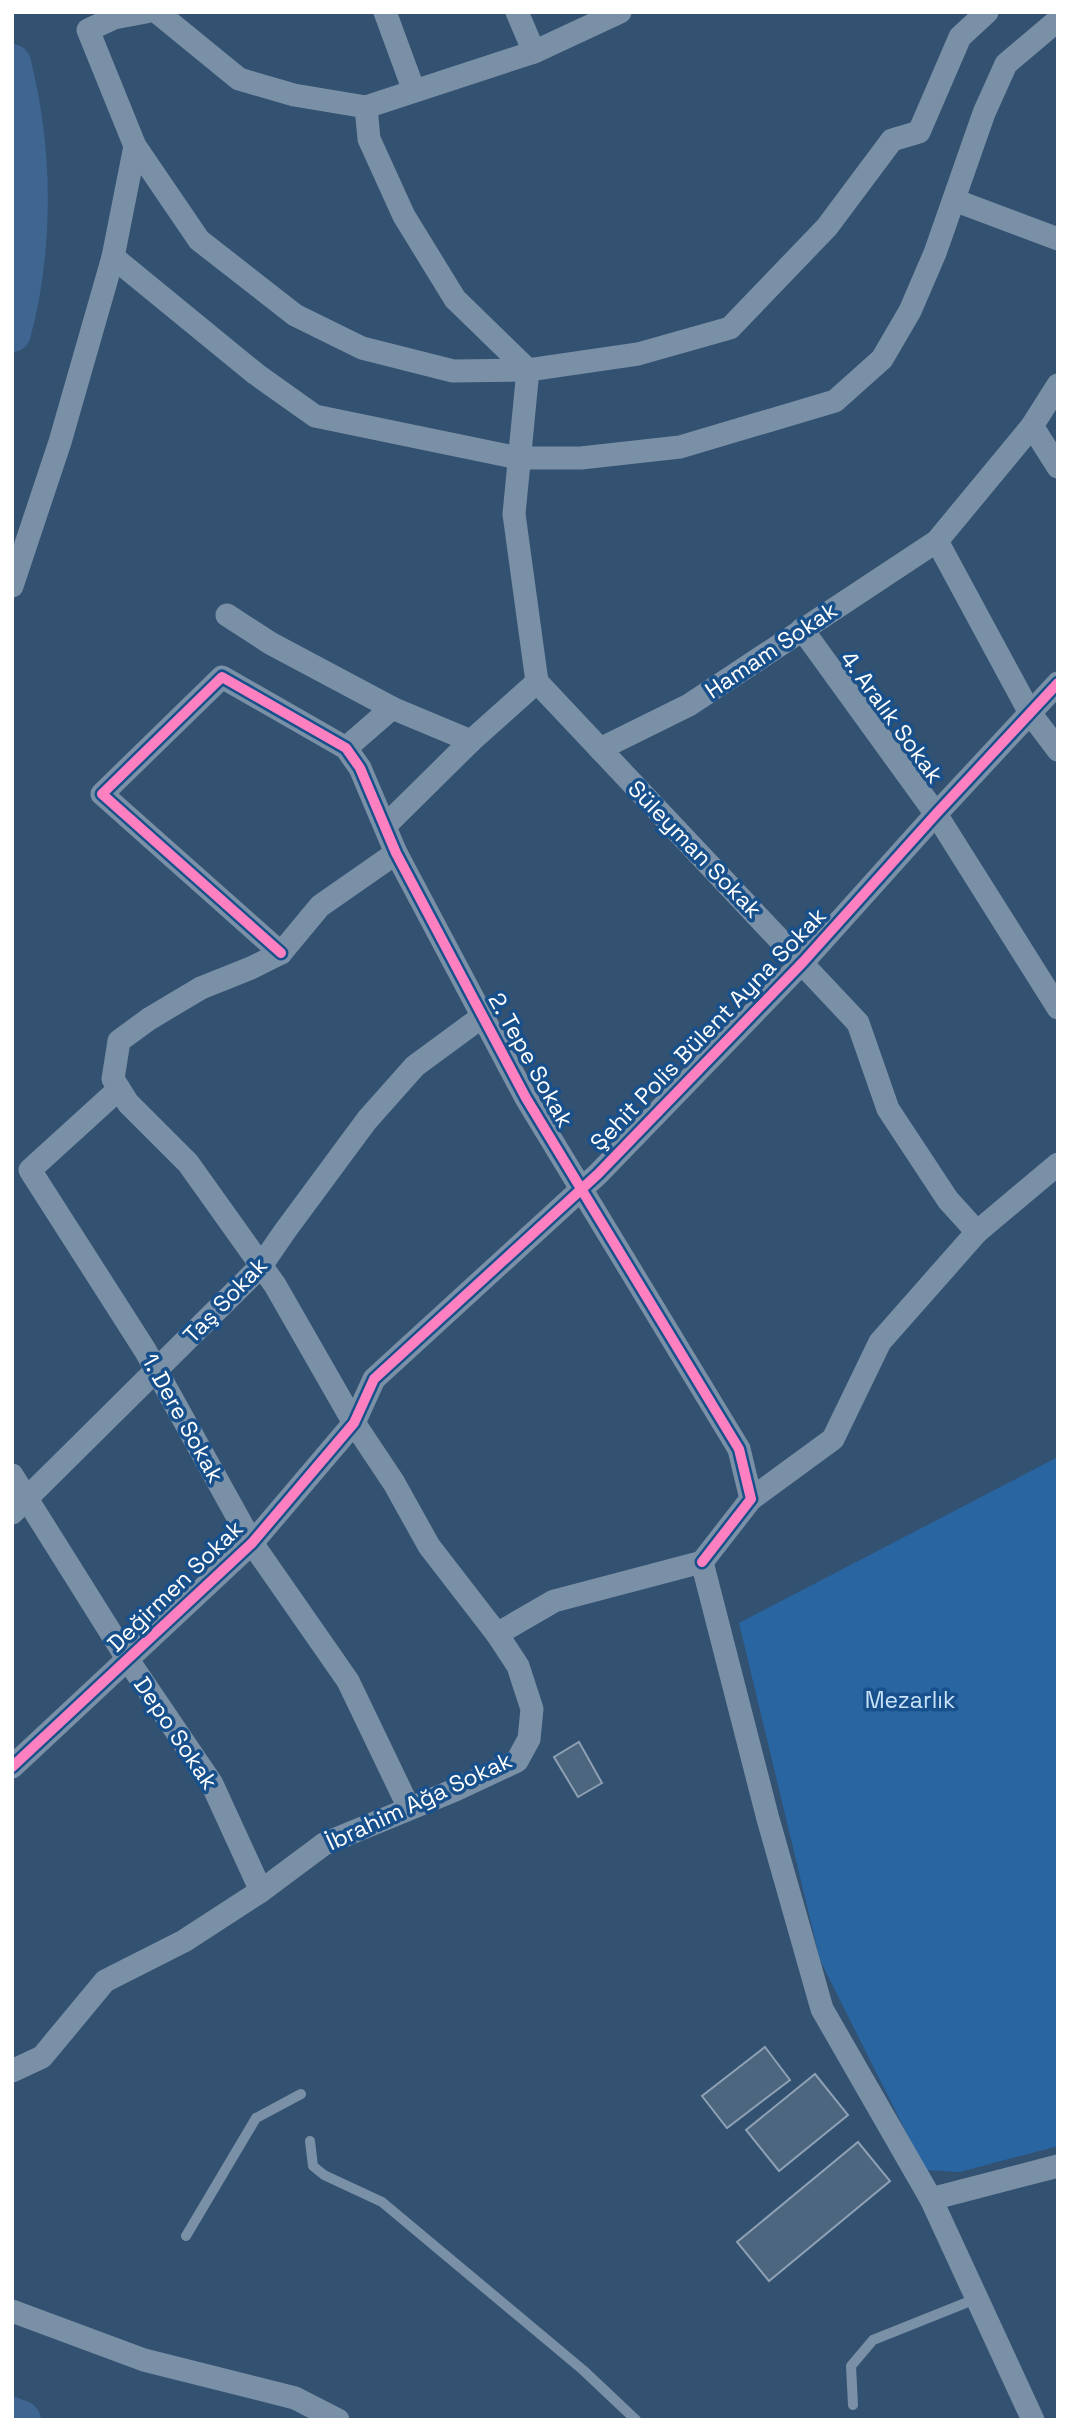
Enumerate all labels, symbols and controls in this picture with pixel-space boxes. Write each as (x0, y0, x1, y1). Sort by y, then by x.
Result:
street label: Hamam Sokak (699, 595, 843, 705)
street label: 4. Aralık Sokak (834, 645, 950, 789)
street label: Süleyman Sokak (622, 774, 768, 924)
street label: Şehit Polis Bülent Ayna Sokak (584, 901, 832, 1157)
street label: 2. Tepe Sokak (482, 987, 580, 1133)
street label: Taş Sokak (176, 1250, 274, 1350)
street label: 1. Dere Sokak (135, 1348, 231, 1488)
street label: Değirmen Sokak (101, 1514, 249, 1658)
street label: Depo Sokak (127, 1671, 225, 1795)
park label: Mezarlık (865, 1685, 955, 1715)
street label: İbrahim Ağa Sokak (321, 1745, 517, 1857)

